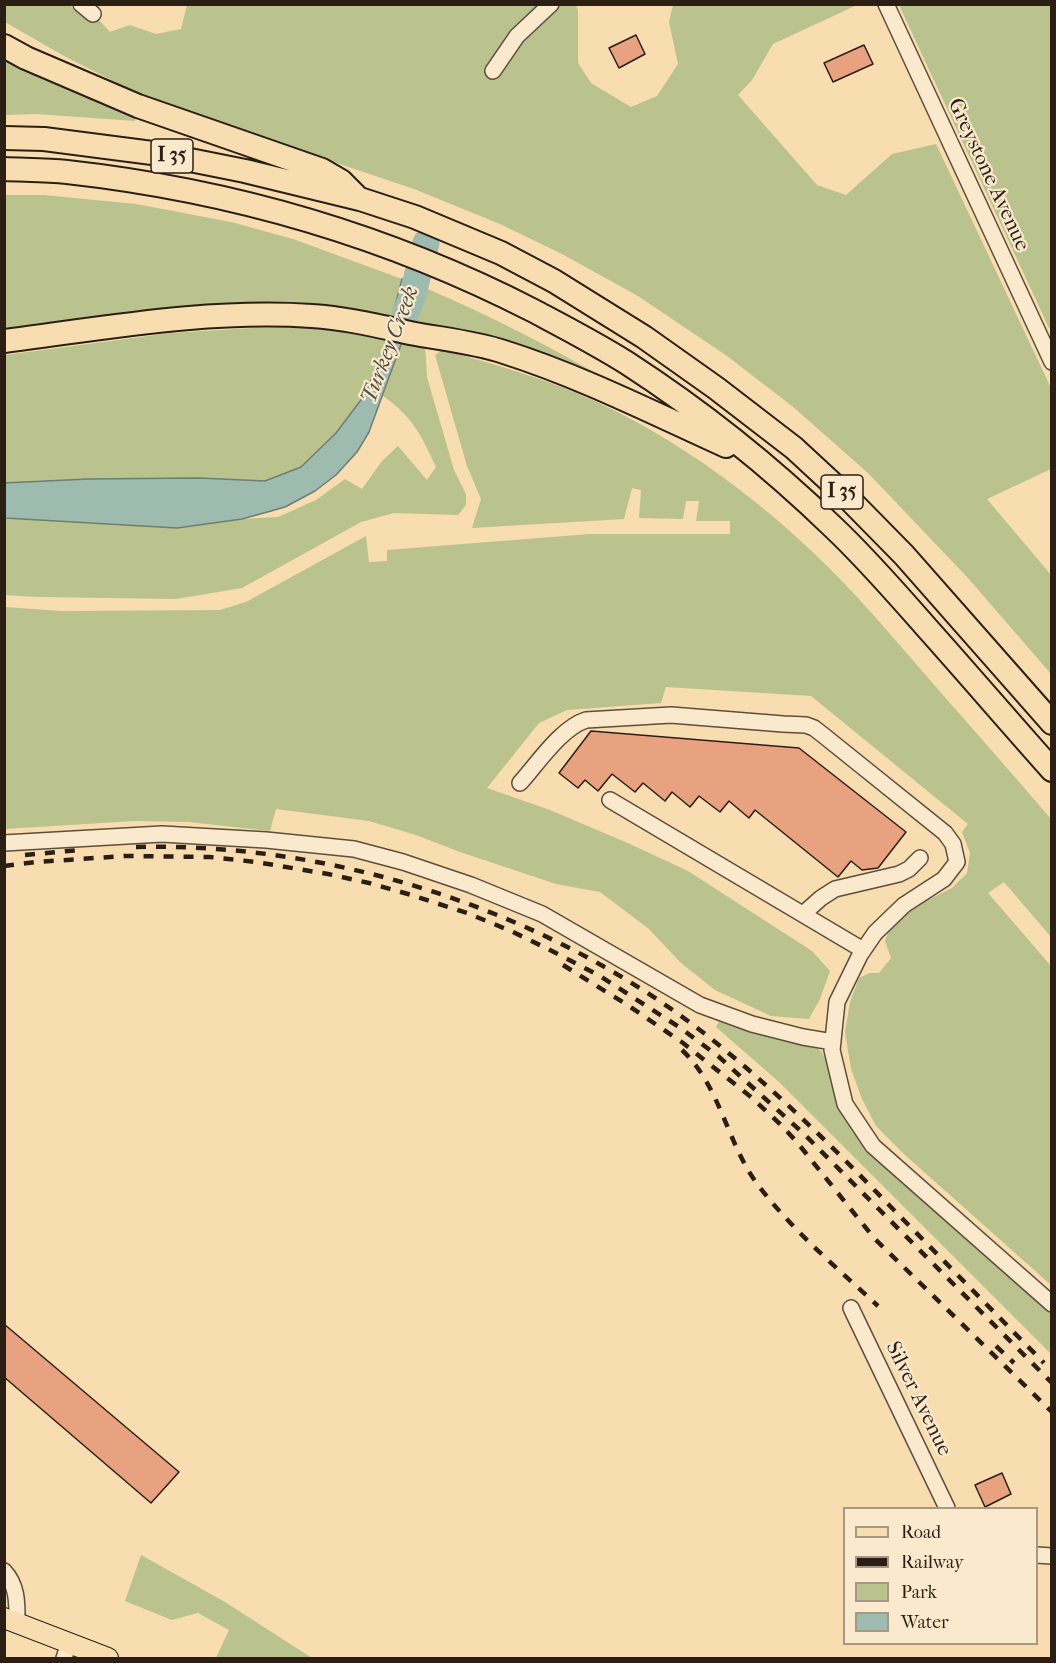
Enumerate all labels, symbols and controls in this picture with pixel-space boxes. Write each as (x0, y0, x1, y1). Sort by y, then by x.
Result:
street label: Greystone Avenue (942, 95, 1034, 255)
road number: I 35 (151, 139, 193, 173)
water label: Turkey Creek (357, 283, 425, 407)
road number: I 35 (821, 475, 863, 509)
street label: Silver Avenue (879, 1338, 957, 1460)
legend (843, 1507, 1038, 1645)
text: Road (901, 1522, 941, 1543)
text: Railway (901, 1552, 964, 1573)
text: Park (901, 1582, 937, 1603)
text: Water (901, 1612, 949, 1633)

